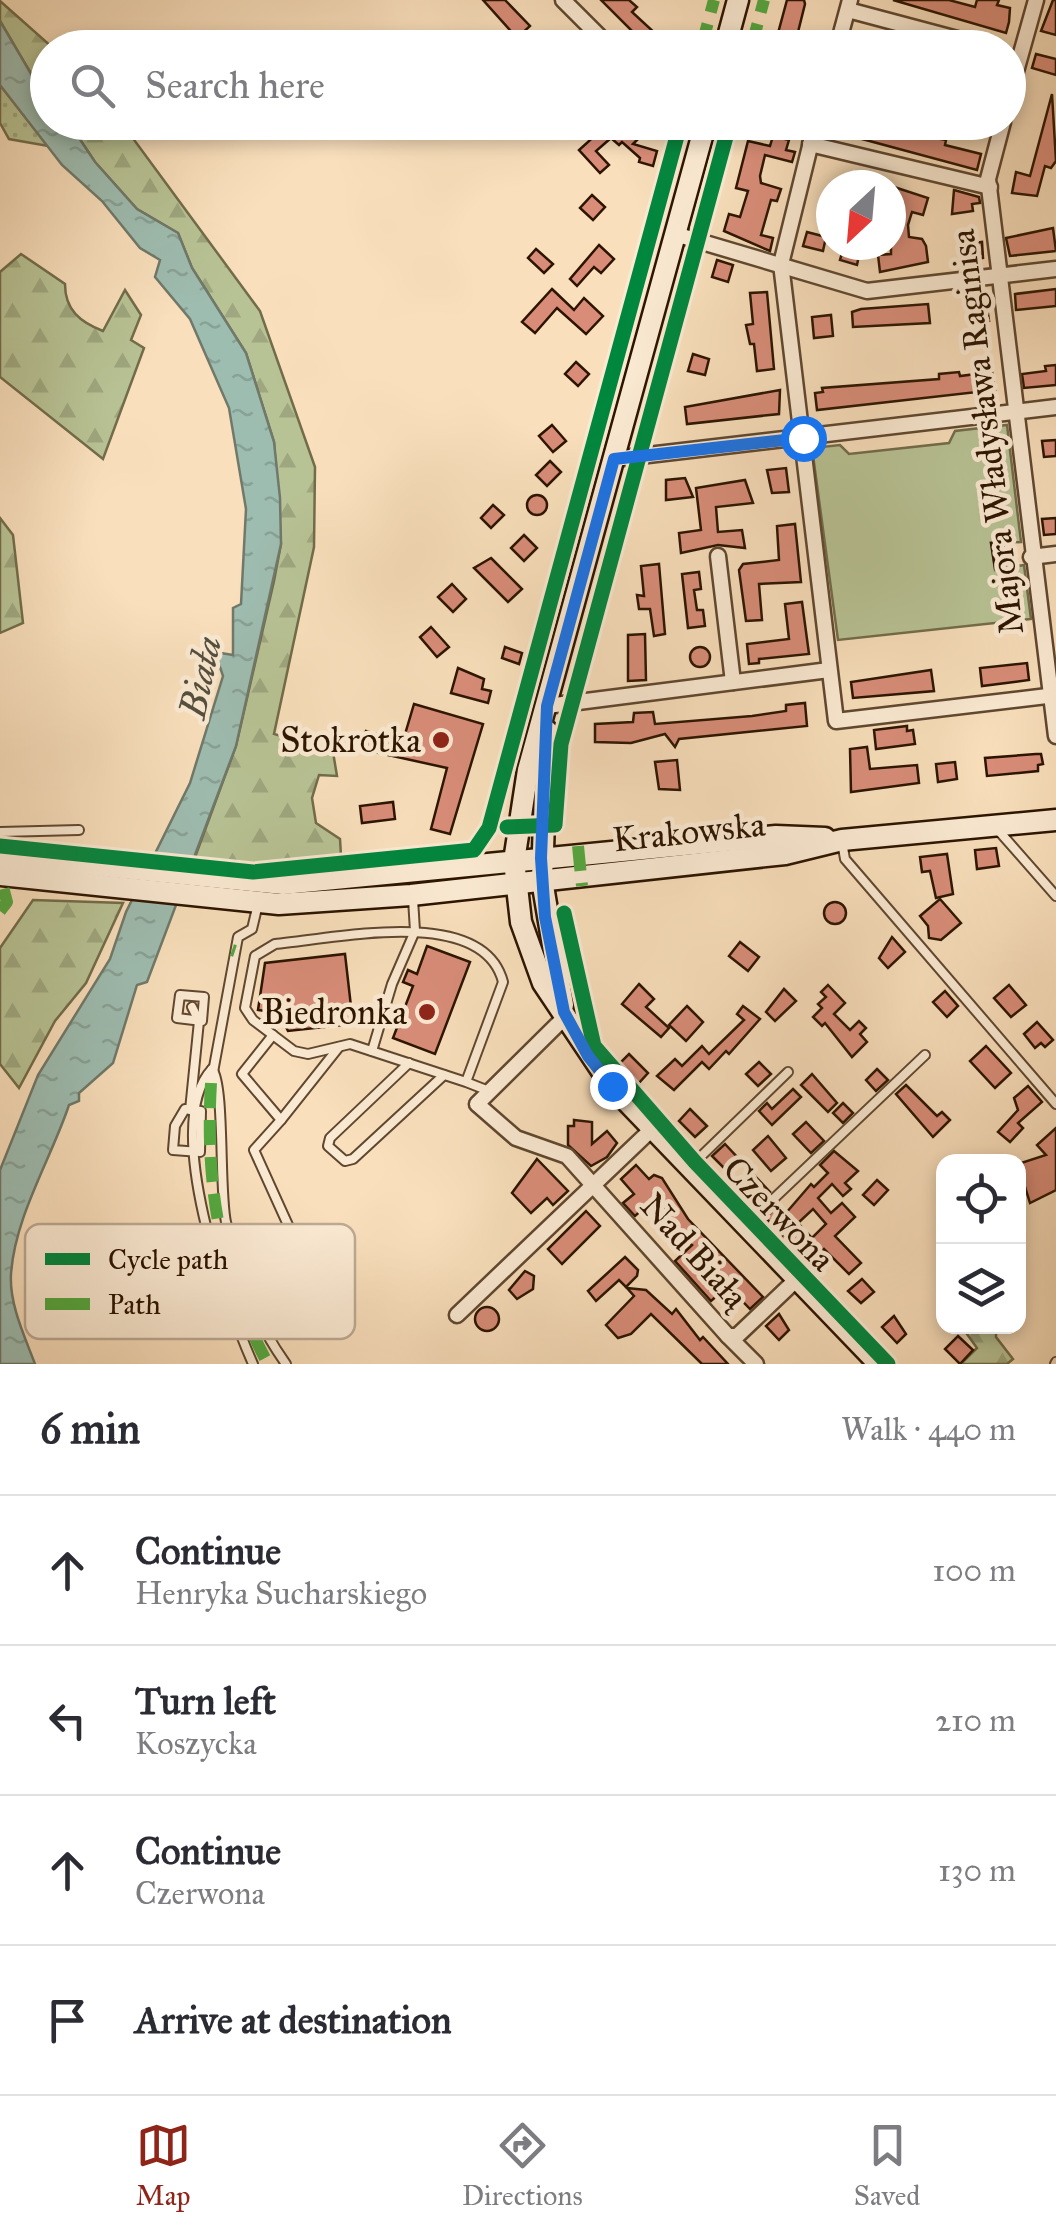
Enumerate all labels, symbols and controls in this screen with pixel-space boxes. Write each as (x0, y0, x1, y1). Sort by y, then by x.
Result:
search box (30, 30, 1026, 140)
icon: search (65, 58, 120, 113)
text: Search here (145, 62, 325, 108)
north arrow (816, 170, 906, 260)
street label: Majora Władysława Raginisa (941, 227, 1033, 637)
route start (781, 416, 827, 462)
water label: Biała (168, 632, 231, 724)
place label: Stokrotka (280, 719, 421, 762)
marker: Stokrotka (430, 729, 452, 751)
street label: Krakowska (611, 803, 768, 861)
place label: Biedronka (262, 991, 407, 1034)
marker: Biedronka (416, 1001, 438, 1023)
route end (590, 1064, 636, 1110)
street label: Czerwona (714, 1148, 844, 1280)
map controls (936, 1154, 1026, 1334)
button: locate (936, 1154, 1026, 1244)
street label: Nad Białą (631, 1184, 758, 1319)
legend (25, 1224, 355, 1339)
text: Cycle path (108, 1242, 229, 1277)
button: layers (936, 1244, 1026, 1334)
text: Path (108, 1287, 161, 1322)
text: 6 min (40, 1403, 140, 1455)
text: Walk · 440 m (841, 1410, 1016, 1449)
text: Continue (135, 1528, 281, 1574)
icon: ahead (40, 1543, 95, 1598)
text: 100 m (932, 1551, 1016, 1590)
text: Henryka Sucharskiego (135, 1574, 427, 1613)
text: Turn left (135, 1678, 276, 1724)
icon: left (40, 1693, 95, 1748)
text: 210 m (935, 1701, 1016, 1740)
text: Koszycka (135, 1724, 257, 1763)
text: Continue (135, 1828, 281, 1874)
icon: ahead (40, 1843, 95, 1898)
text: 130 m (938, 1851, 1016, 1890)
text: Czerwona (135, 1874, 265, 1913)
icon: arrive (40, 1993, 95, 2048)
text: Arrive at destination (135, 1997, 452, 2043)
tab: Map (136, 2118, 191, 2213)
tab: Directions (462, 2118, 583, 2213)
tab: Saved (854, 2118, 920, 2213)

